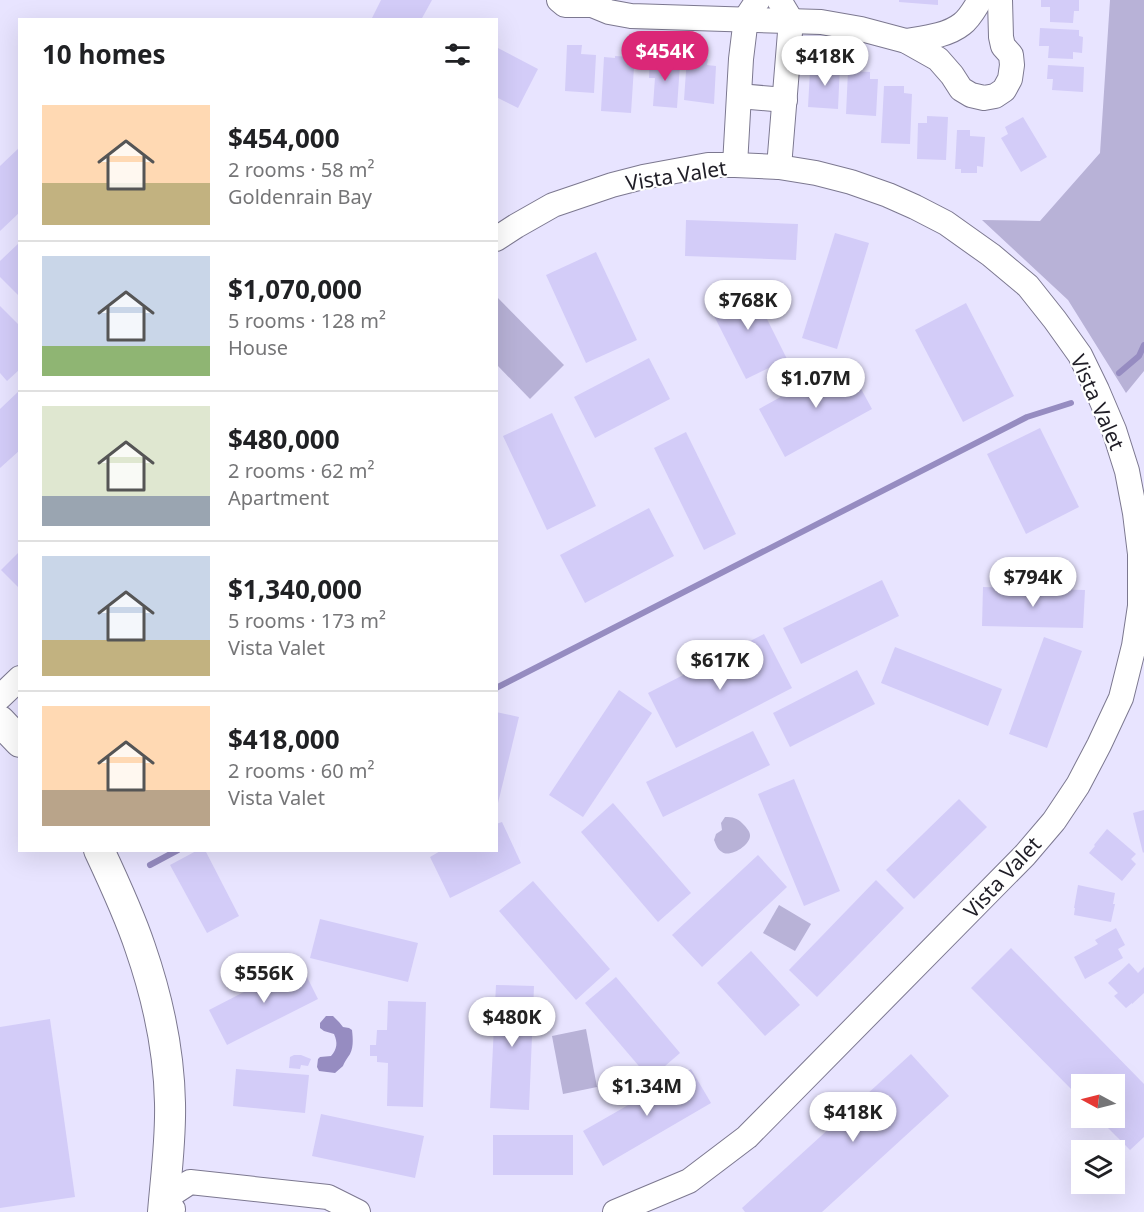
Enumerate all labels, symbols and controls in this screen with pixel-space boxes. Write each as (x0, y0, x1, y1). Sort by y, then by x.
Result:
pin: $454K (623, 31, 707, 82)
text: 10 homes (42, 36, 166, 72)
pin: $418K (783, 36, 867, 87)
text: $454K (635, 37, 695, 64)
icon: filters (441, 38, 474, 71)
text: $418K (795, 42, 855, 69)
text: $454,000 (228, 120, 340, 156)
icon: home (90, 129, 162, 201)
street label: Vista Valet (624, 153, 729, 197)
text: 2 rooms · 58 m² (228, 156, 375, 183)
text: Goldenrain Bay (228, 183, 372, 210)
text: $1,070,000 (228, 271, 362, 307)
icon: home (90, 280, 162, 352)
pin: $768K (706, 280, 790, 331)
text: $768K (718, 286, 778, 313)
text: 5 rooms · 128 m² (228, 307, 386, 334)
text: House (228, 334, 288, 361)
street label: Vista Valet (1065, 350, 1132, 455)
pin: $1.07M (767, 358, 865, 409)
text: $1.07M (781, 364, 851, 391)
text: $480,000 (228, 421, 340, 457)
icon: home (90, 430, 162, 502)
text: 2 rooms · 62 m² (228, 457, 375, 484)
text: Apartment (228, 484, 329, 511)
pin: $794K (991, 557, 1075, 608)
text: $794K (1003, 563, 1063, 590)
text: $1,340,000 (228, 571, 362, 607)
icon: home (90, 580, 162, 652)
text: 5 rooms · 173 m² (228, 607, 386, 634)
text: Vista Valet (228, 634, 325, 661)
pin: $617K (678, 640, 762, 691)
text: $617K (690, 646, 750, 673)
text: $418,000 (228, 721, 340, 757)
icon: home (90, 730, 162, 802)
text: 2 rooms · 60 m² (228, 757, 375, 784)
text: Vista Valet (228, 784, 325, 811)
street label: Vista Valet (957, 830, 1047, 924)
pin: $556K (222, 953, 306, 1004)
text: $556K (234, 959, 294, 986)
pin: $480K (470, 997, 554, 1048)
text: $480K (482, 1003, 542, 1030)
pin: $1.34M (598, 1066, 696, 1117)
text: $1.34M (612, 1072, 682, 1099)
north arrow (1071, 1074, 1125, 1128)
map controls (1071, 1074, 1125, 1194)
pin: $418K (811, 1092, 895, 1143)
text: $418K (823, 1098, 883, 1125)
button: layers (1071, 1140, 1125, 1194)

